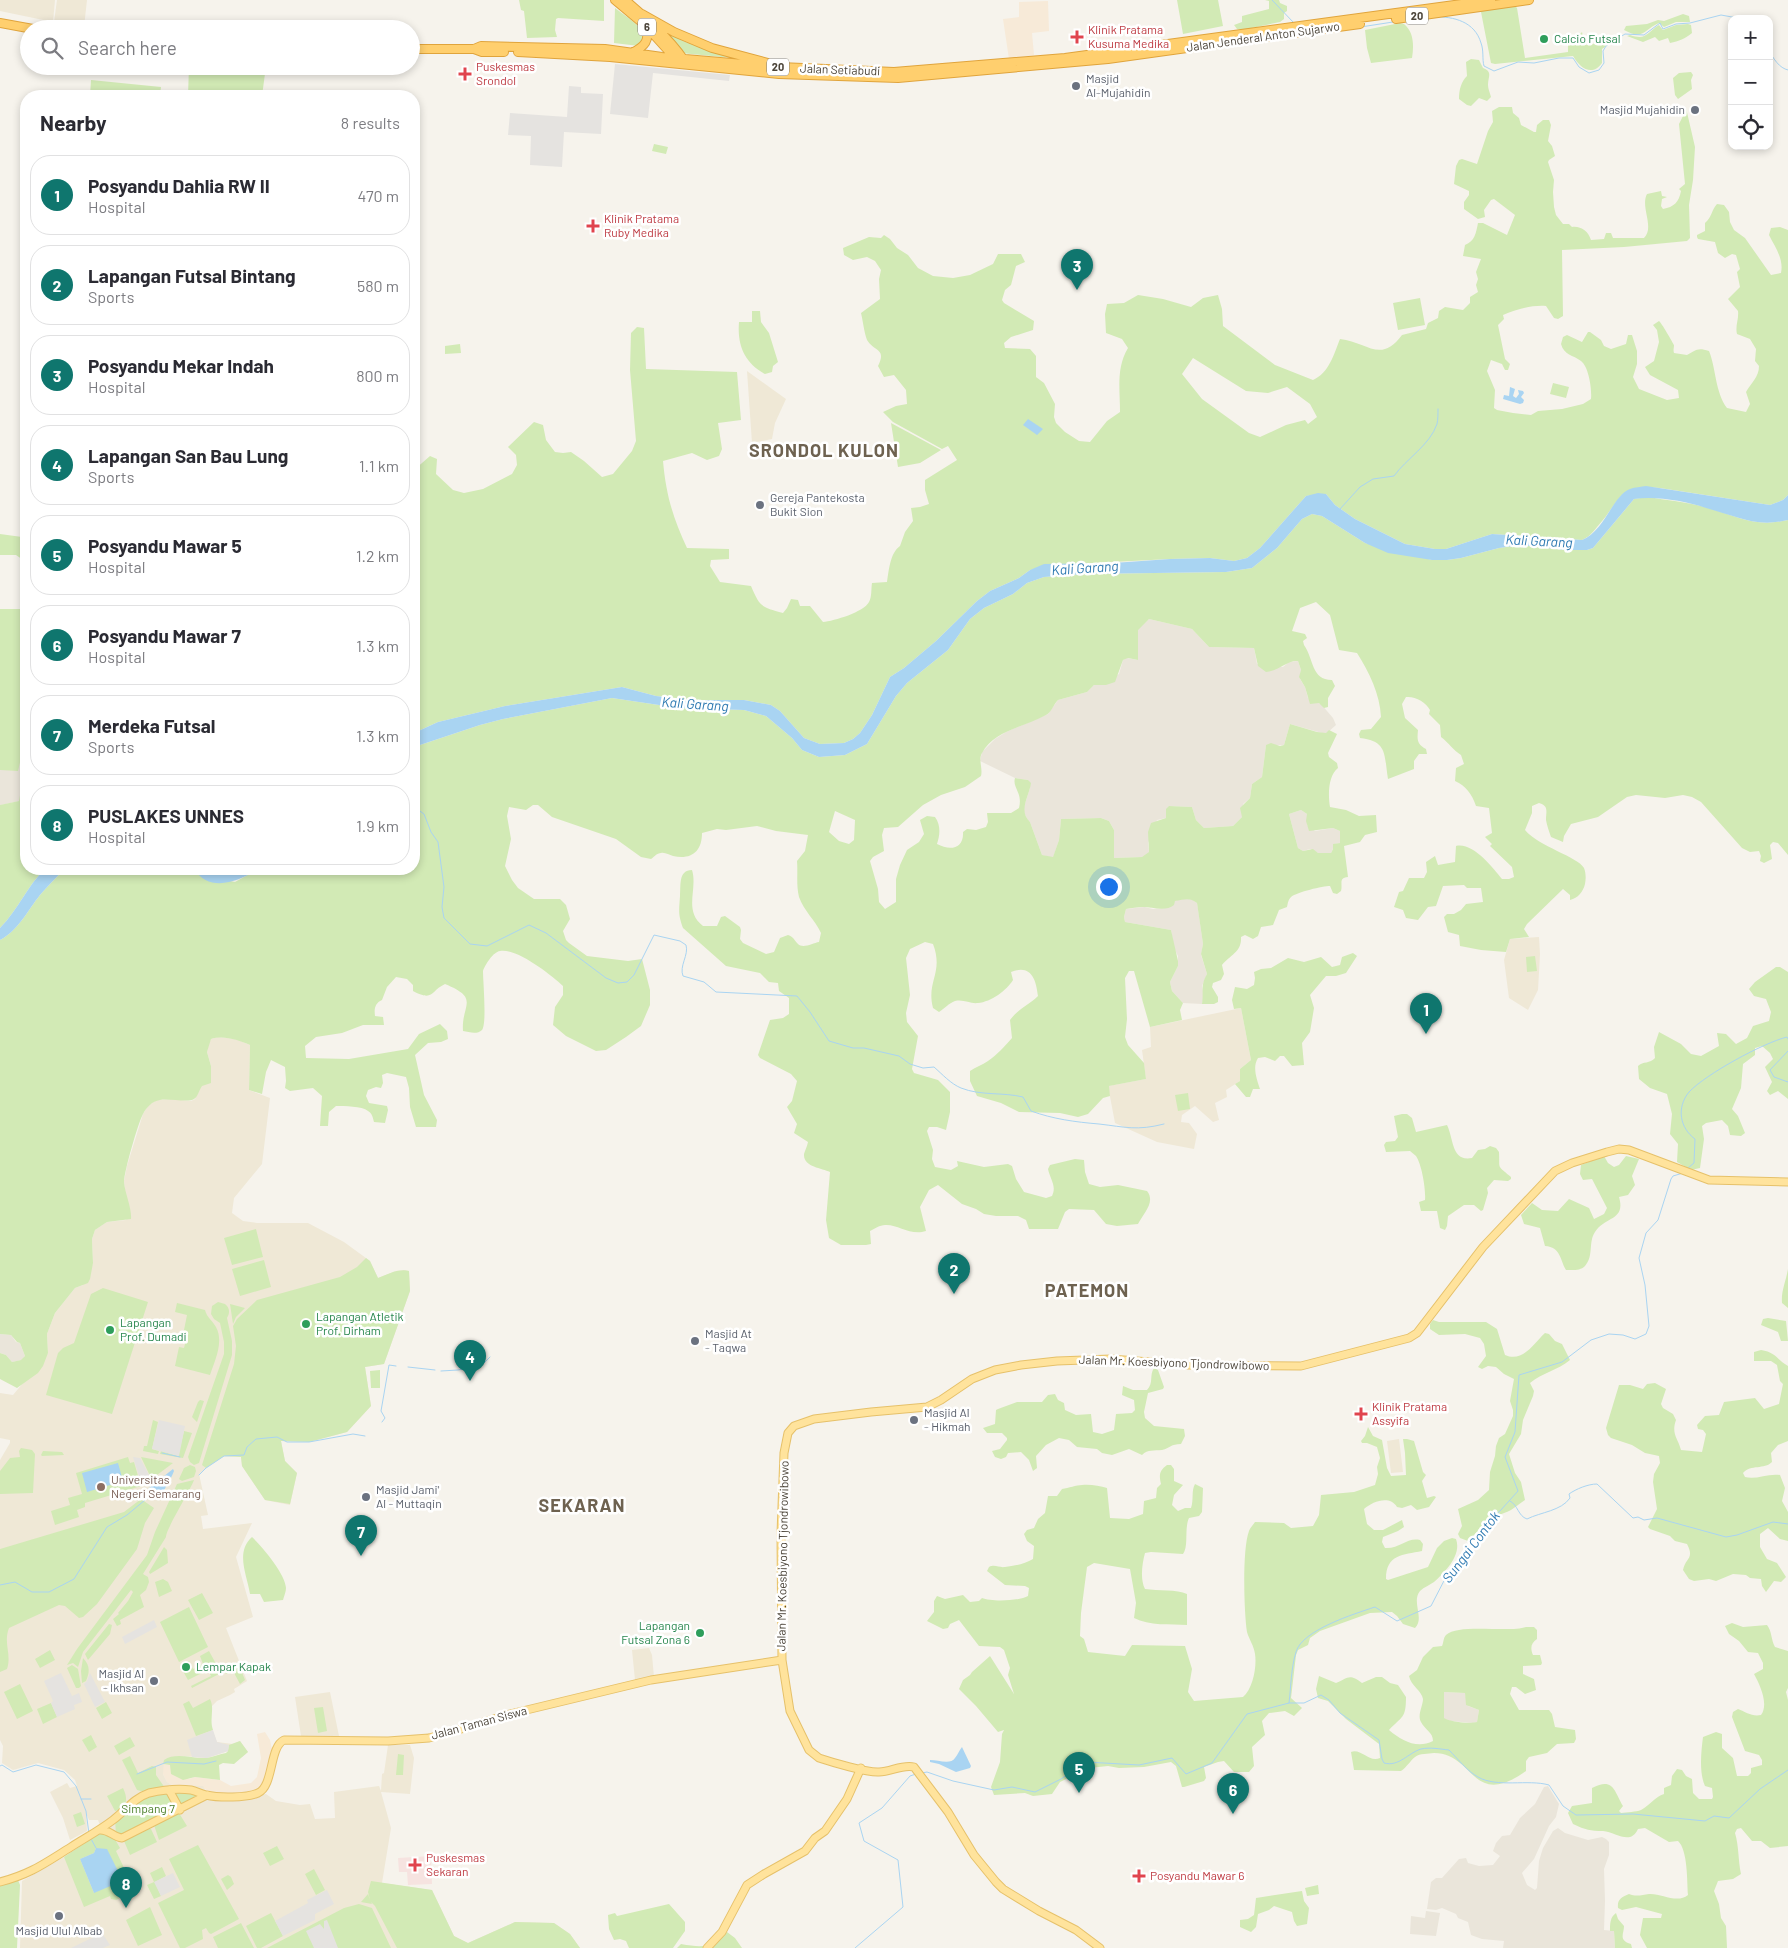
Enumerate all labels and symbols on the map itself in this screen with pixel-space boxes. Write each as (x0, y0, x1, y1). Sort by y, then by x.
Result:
road number: 20 (1406, 8, 1428, 24)
road number: 6 (638, 18, 656, 36)
street label: Jalan Jenderal Anton Sujarwo (1185, 18, 1340, 54)
place label: Klinik Pratama Kusuma Medika (1088, 22, 1169, 50)
marker: Klinik Pratama Kusuma Medika (1070, 30, 1084, 44)
place label: Calcio Futsal (1554, 31, 1620, 45)
marker: Calcio Futsal (1538, 33, 1550, 45)
road number: 20 (767, 58, 789, 76)
place label: Puskesmas Srondol (476, 59, 535, 87)
street label: Jalan Setiabudi (800, 61, 880, 77)
marker: Puskesmas Srondol (458, 67, 472, 81)
place label: Masjid Al-Mujahidin (1086, 71, 1150, 99)
marker: Masjid Al-Mujahidin (1070, 80, 1082, 92)
place label: Masjid Mujahidin (1600, 102, 1685, 116)
marker: Masjid Mujahidin (1689, 104, 1701, 116)
place label: Klinik Pratama Ruby Medika (604, 211, 679, 239)
marker: Klinik Pratama Ruby Medika (586, 219, 600, 233)
pin: 3 (1061, 249, 1093, 290)
district label: SRONDOL KULON (749, 439, 899, 461)
place label: Gereja Pantekosta Bukit Sion (770, 490, 865, 518)
marker: Gereja Pantekosta Bukit Sion (754, 499, 766, 511)
water label: Kali Garang (1505, 530, 1573, 551)
water label: Kali Garang (1051, 557, 1119, 578)
water label: Kali Garang (661, 693, 729, 714)
your location (1096, 874, 1122, 900)
pin: 1 (1410, 993, 1442, 1034)
pin: 2 (938, 1253, 970, 1294)
district label: PATEMON (1045, 1279, 1129, 1301)
place label: Lapangan Atletik Prof. Dirham (316, 1309, 404, 1337)
place label: Lapangan Prof. Dumadi (120, 1315, 187, 1343)
marker: Lapangan Atletik Prof. Dirham (300, 1318, 312, 1330)
marker: Lapangan Prof. Dumadi (104, 1324, 116, 1336)
place label: Masjid At - Taqwa (705, 1326, 752, 1354)
marker: Masjid At - Taqwa (689, 1335, 701, 1347)
pin: 4 (454, 1340, 486, 1381)
street label: Jalan Mr. Koesbiyono Tjondrowibowo (1078, 1352, 1270, 1372)
place label: Klinik Pratama Assyifa (1372, 1399, 1447, 1427)
place label: Masjid Al - Hikmah (924, 1405, 971, 1433)
marker: Klinik Pratama Assyifa (1354, 1407, 1368, 1421)
marker: Masjid Al - Hikmah (908, 1414, 920, 1426)
street label: Jalan Mr. Koesbiyono Tjondrowibowo (773, 1460, 791, 1652)
place label: Universitas Negeri Semarang (111, 1472, 201, 1500)
marker: Universitas Negeri Semarang (95, 1481, 107, 1493)
place label: Masjid Jami' Al - Muttaqin (376, 1482, 442, 1510)
marker: Masjid Jami' Al - Muttaqin (360, 1491, 372, 1503)
district label: SEKARAN (538, 1494, 626, 1516)
water label: Sungai Contok (1438, 1507, 1503, 1586)
pin: 7 (345, 1515, 377, 1556)
place label: Lapangan Futsal Zona 6 (621, 1618, 690, 1646)
marker: Lapangan Futsal Zona 6 (694, 1627, 706, 1639)
place label: Lempar Kapak (196, 1659, 271, 1673)
marker: Lempar Kapak (180, 1661, 192, 1673)
place label: Masjid Al - Ikhsan (99, 1666, 144, 1694)
marker: Masjid Al - Ikhsan (148, 1675, 160, 1687)
street label: Jalan Taman Siswa (429, 1703, 528, 1742)
pin: 5 (1063, 1752, 1095, 1793)
pin: 6 (1217, 1773, 1249, 1814)
park label: Simpang 7 (121, 1801, 175, 1815)
place label: Puskesmas Sekaran (426, 1850, 485, 1878)
marker: Puskesmas Sekaran (408, 1858, 422, 1872)
pin: 8 (110, 1867, 142, 1908)
place label: Posyandu Mawar 6 (1150, 1868, 1244, 1882)
marker: Posyandu Mawar 6 (1132, 1869, 1146, 1883)
marker: Masjid Ulul Albab (53, 1910, 65, 1922)
place label: Masjid Ulul Albab (16, 1923, 102, 1937)

